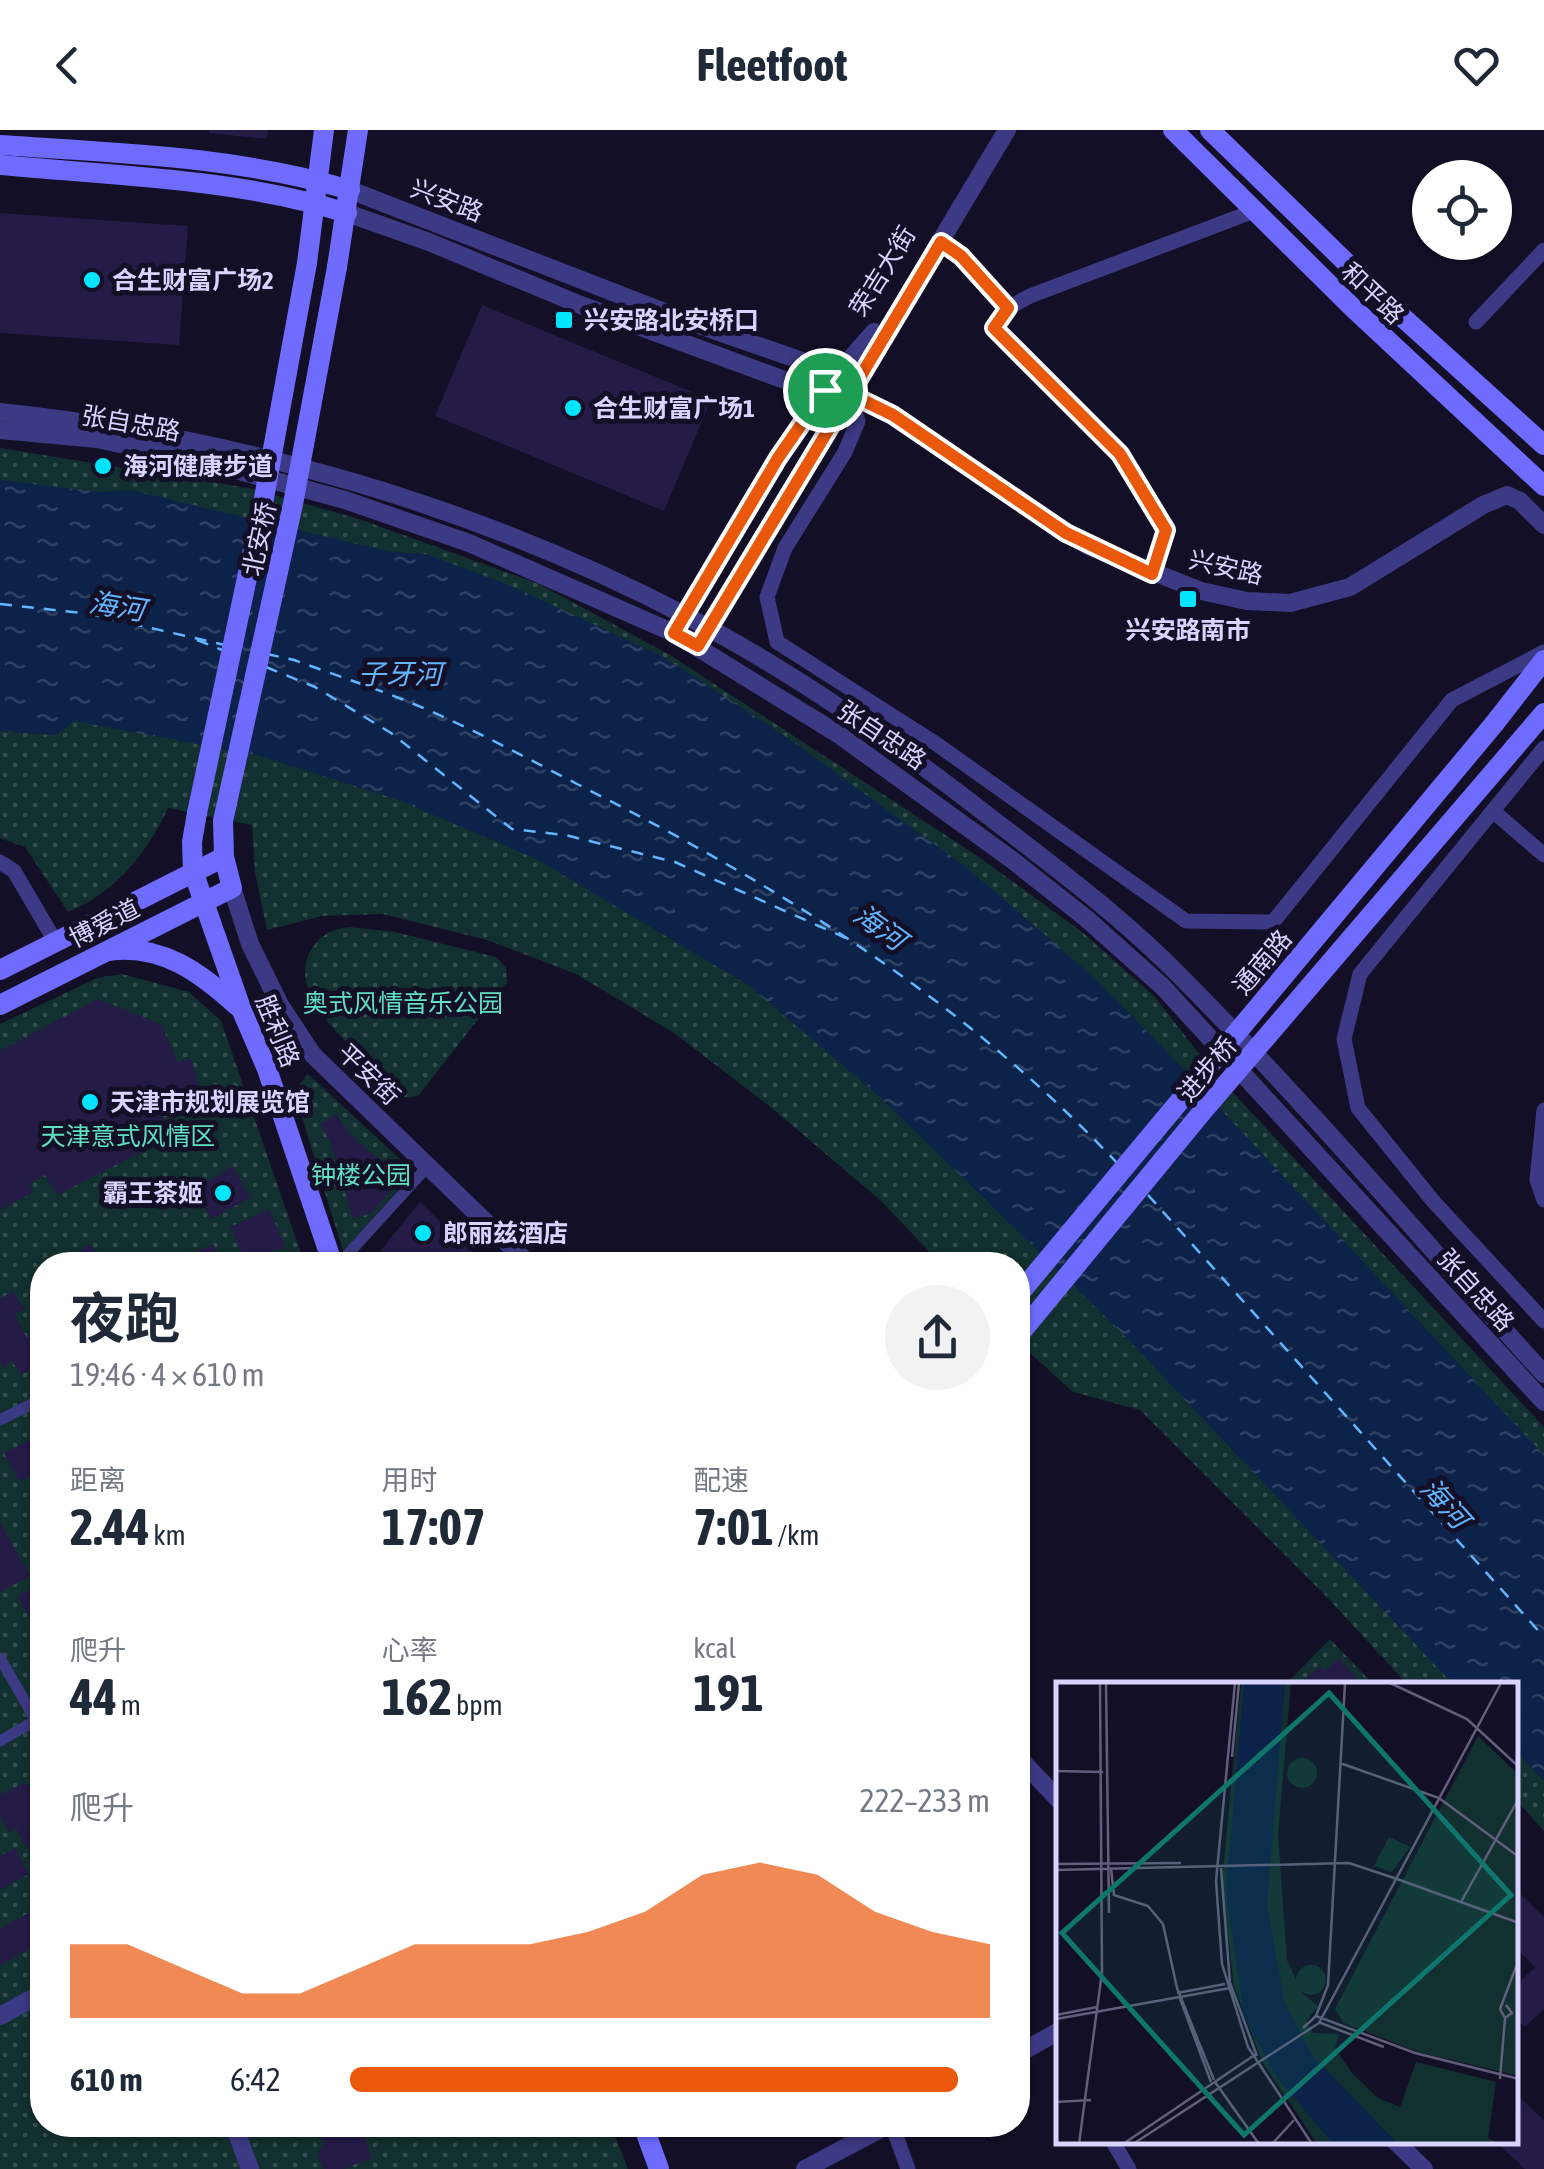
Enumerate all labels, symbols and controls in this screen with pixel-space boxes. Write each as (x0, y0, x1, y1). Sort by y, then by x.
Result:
icon: back (40, 38, 95, 93)
icon: heart (1449, 38, 1504, 93)
text: Fleetfoot (697, 39, 847, 91)
map controls (1412, 160, 1512, 260)
button: locate (1412, 160, 1512, 260)
street label: 兴安路 (407, 173, 487, 227)
street label: 荣吉大街 (844, 221, 920, 321)
street label: 和平路 (1336, 257, 1410, 329)
place label: 合生财富广场2 (112, 266, 274, 294)
marker: 合生财富广场2 (81, 269, 103, 291)
place label: 兴安路北安桥口 (584, 306, 759, 334)
marker: 兴安路北安桥口 (553, 309, 575, 331)
pin (783, 348, 868, 433)
icon: arrive (798, 363, 853, 418)
place label: 合生财富广场1 (593, 394, 755, 422)
marker: 合生财富广场1 (562, 397, 584, 419)
street label: 张自忠路 (79, 401, 183, 445)
place label: 海河健康步道 (123, 452, 273, 480)
marker: 海河健康步道 (92, 455, 114, 477)
street label: 北安桥 (238, 499, 280, 579)
street label: 兴安路 (1186, 545, 1266, 589)
water label: 海河 (87, 586, 152, 627)
marker: 兴安路南市 (1177, 588, 1199, 610)
place label: 兴安路南市 (1125, 616, 1251, 644)
water label: 子牙河 (358, 658, 447, 690)
street label: 张自忠路 (833, 695, 931, 775)
street label: 博爱道 (64, 893, 144, 953)
water label: 海河 (848, 898, 916, 959)
street label: 通南路 (1227, 924, 1297, 1000)
park label: 奥式风情音乐公园 (303, 989, 503, 1017)
street label: 胜利路 (251, 991, 305, 1071)
street label: 进步桥 (1172, 1031, 1242, 1107)
street label: 平安街 (332, 1038, 406, 1110)
place label: 天津市规划展览馆 (110, 1088, 310, 1116)
marker: 天津市规划展览馆 (79, 1091, 101, 1113)
park label: 天津意式风情区 (40, 1122, 216, 1150)
park label: 钟楼公园 (311, 1161, 411, 1189)
place label: 霸王茶姬 (103, 1179, 203, 1207)
marker: 霸王茶姬 (212, 1182, 234, 1204)
place label: 郎丽兹酒店 (443, 1219, 568, 1247)
marker: 郎丽兹酒店 (412, 1222, 434, 1244)
street label: 张自忠路 (1432, 1243, 1520, 1337)
button: share (885, 1285, 990, 1390)
text: 夜跑 (70, 1287, 180, 1350)
text: 19:46 · 4 × 610 m (70, 1356, 264, 1393)
text: 距离 (70, 1464, 126, 1496)
text: 用时 (382, 1464, 438, 1496)
text: 配速 (693, 1464, 749, 1496)
water label: 海河 (1414, 1471, 1479, 1538)
text: 2.44 (70, 1498, 149, 1556)
text: 17:07 (382, 1498, 486, 1556)
text: 7:01 (693, 1498, 774, 1556)
text: km (149, 1519, 186, 1551)
text: /km (774, 1519, 820, 1551)
text: kcal (693, 1632, 736, 1664)
text: 爬升 (70, 1634, 126, 1666)
text: 心率 (382, 1634, 438, 1666)
text: 191 (693, 1664, 764, 1722)
text: 44 (70, 1668, 117, 1726)
text: 162 (382, 1668, 452, 1726)
inset map (1056, 1682, 1519, 2144)
text: m (117, 1689, 141, 1721)
text: bpm (452, 1689, 503, 1721)
text: 222–233 m (860, 1782, 990, 1819)
text: 爬升 (70, 1789, 134, 1826)
text: 610 m (70, 2061, 143, 2098)
text: 6:42 (230, 2061, 281, 2098)

